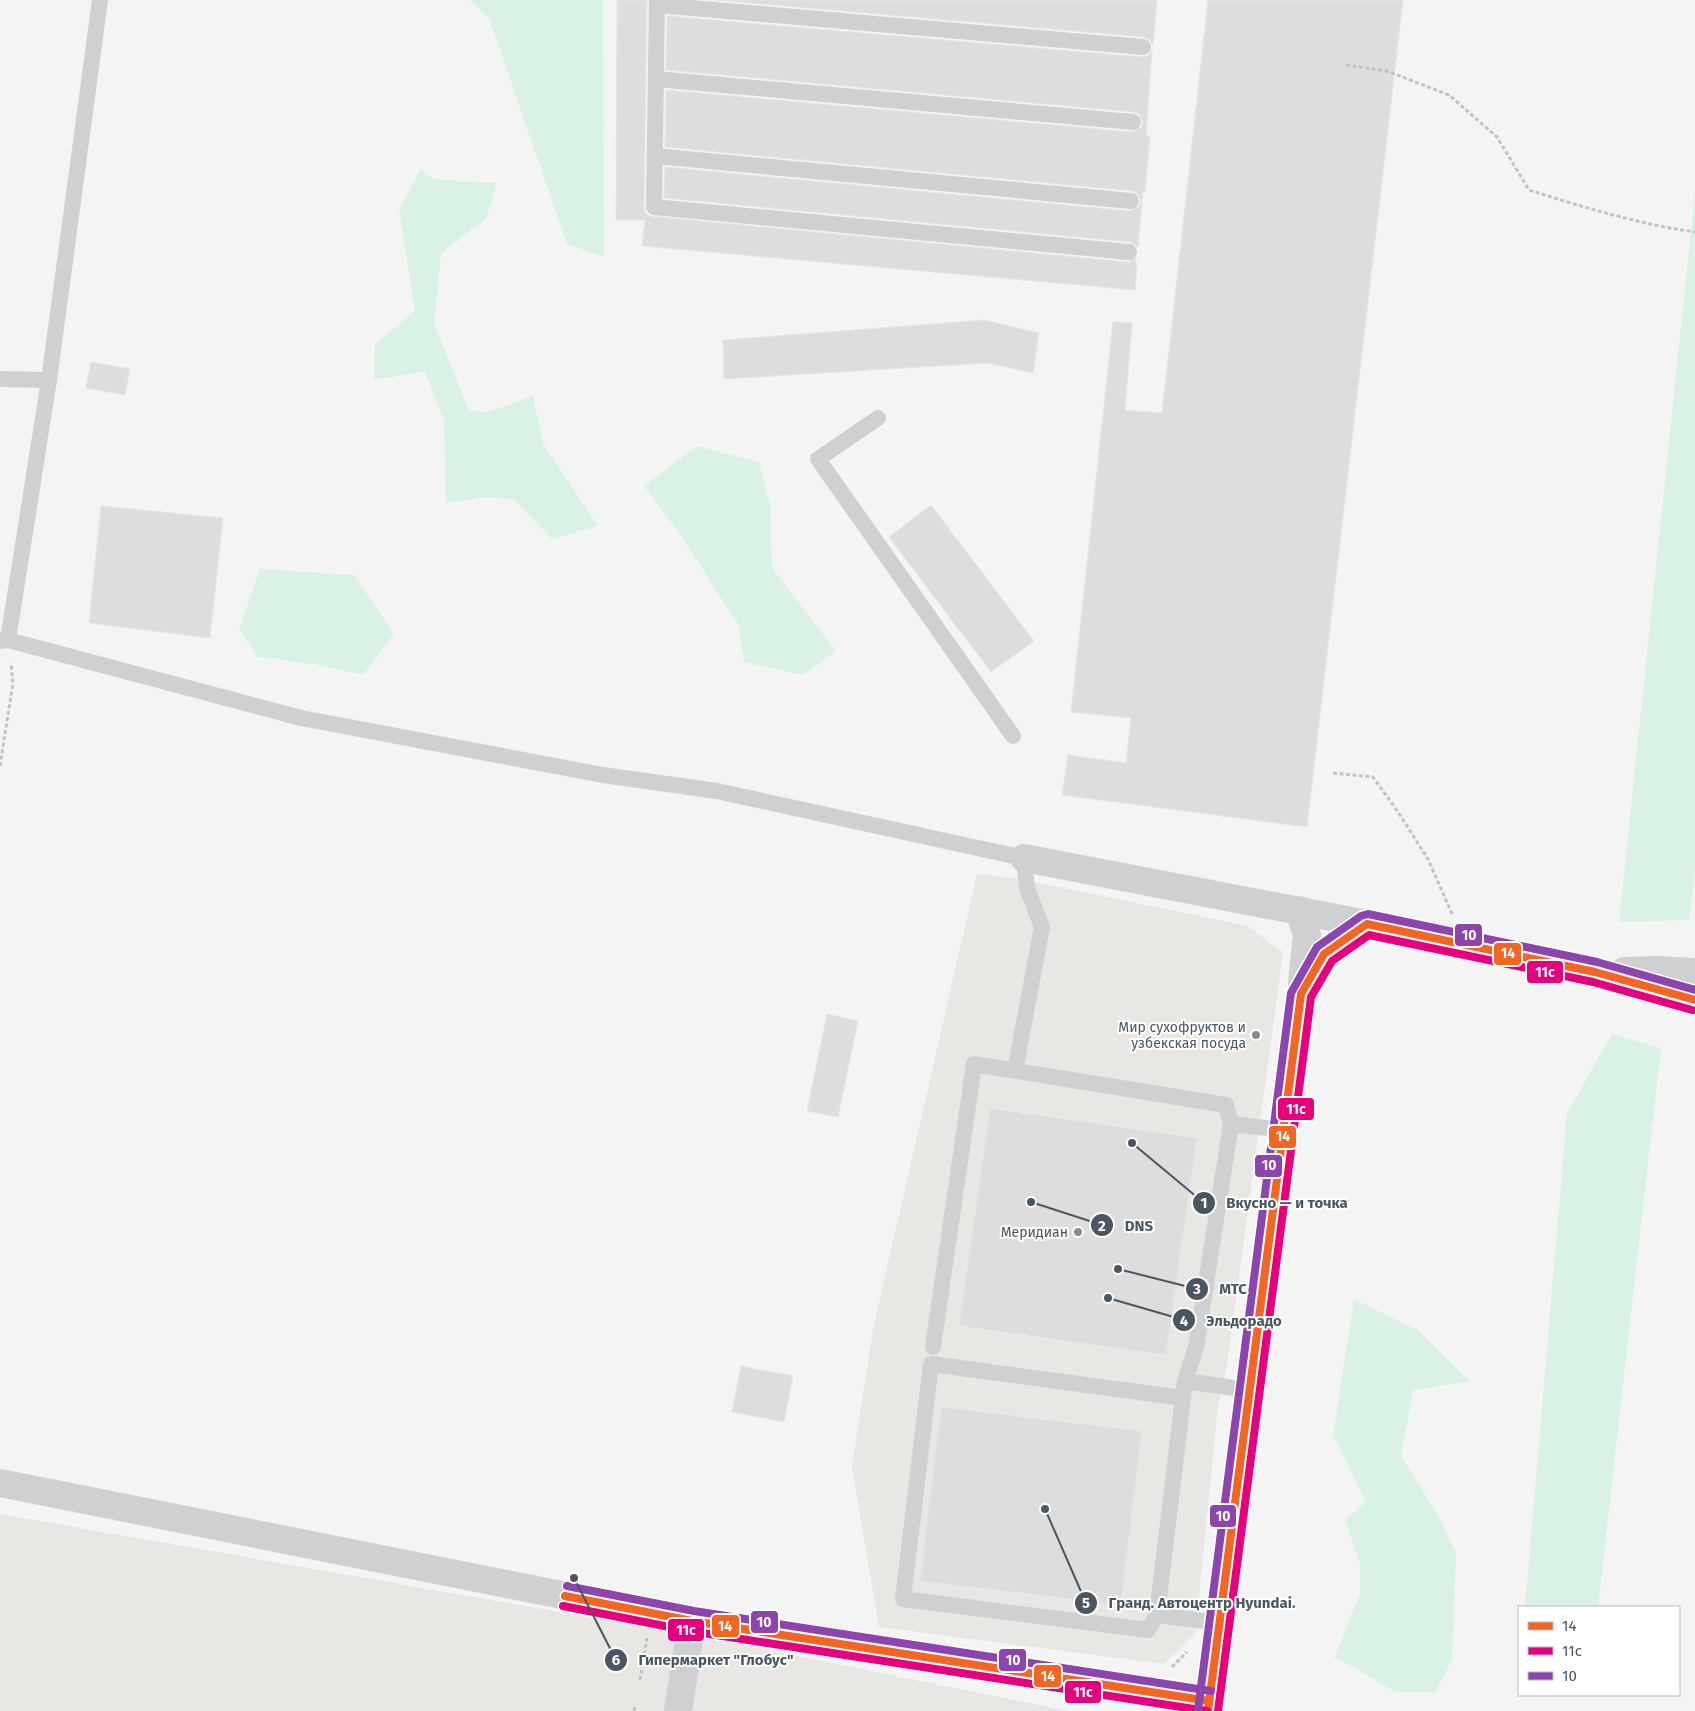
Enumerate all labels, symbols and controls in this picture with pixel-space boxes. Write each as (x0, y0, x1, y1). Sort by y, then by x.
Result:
line badge: 10 (1454, 923, 1483, 947)
text: 10 (1462, 927, 1476, 944)
line badge: 14 (1493, 942, 1522, 966)
text: 14 (1501, 945, 1515, 962)
line badge: 11с (1526, 960, 1564, 984)
text: 11с (1535, 964, 1555, 981)
place label: Мир сухофруктов и узбекская посуда (1118, 1019, 1246, 1052)
marker: Мир сухофруктов и узбекская посуда (1250, 1029, 1262, 1041)
line badge: 11с (1277, 1097, 1315, 1121)
text: 11с (1286, 1101, 1306, 1118)
line badge: 14 (1268, 1125, 1297, 1149)
text: 14 (1276, 1128, 1290, 1145)
line badge: 10 (1254, 1154, 1283, 1178)
text: 10 (1262, 1157, 1276, 1174)
callout: Вкусно — и точка (1191, 1188, 1357, 1218)
text: 1 (1201, 1194, 1207, 1212)
text: Вкусно — и точка (1226, 1194, 1348, 1212)
callout: DNS (1089, 1210, 1163, 1240)
text: 2 (1098, 1217, 1106, 1235)
text: DNS (1125, 1217, 1154, 1235)
place label: Меридиан (1001, 1224, 1068, 1241)
marker: Меридиан (1072, 1226, 1084, 1238)
callout: МТС (1184, 1274, 1257, 1304)
text: 3 (1192, 1280, 1201, 1298)
text: МТС (1219, 1280, 1247, 1298)
callout: Эльдорадо (1172, 1305, 1292, 1335)
text: 4 (1180, 1312, 1189, 1330)
text: Эльдорадо (1206, 1312, 1282, 1330)
line badge: 10 (1209, 1504, 1237, 1528)
text: 10 (1216, 1508, 1230, 1525)
callout: Гранд. Автоцентр Hyundai. (1074, 1588, 1306, 1618)
text: 5 (1082, 1594, 1090, 1612)
text: Гранд. Автоцентр Hyundai. (1108, 1594, 1296, 1612)
legend (1518, 1606, 1680, 1696)
line badge: 10 (750, 1610, 779, 1634)
line badge: 14 (711, 1614, 740, 1638)
text: 10 (757, 1614, 771, 1631)
text: 14 (1562, 1617, 1576, 1635)
line badge: 11с (667, 1618, 705, 1642)
text: 14 (718, 1618, 732, 1635)
text: 11с (676, 1622, 696, 1639)
text: 11с (1562, 1642, 1582, 1660)
callout: Гипермаркет "Глобус" (603, 1645, 803, 1675)
line badge: 10 (998, 1648, 1027, 1672)
text: 6 (612, 1651, 621, 1669)
text: Гипермаркет "Глобус" (638, 1651, 794, 1669)
text: 10 (1006, 1652, 1020, 1669)
line badge: 14 (1033, 1664, 1062, 1688)
text: 10 (1562, 1667, 1577, 1685)
text: 14 (1041, 1668, 1055, 1685)
line badge: 11с (1064, 1680, 1102, 1704)
text: 11с (1073, 1684, 1093, 1701)

